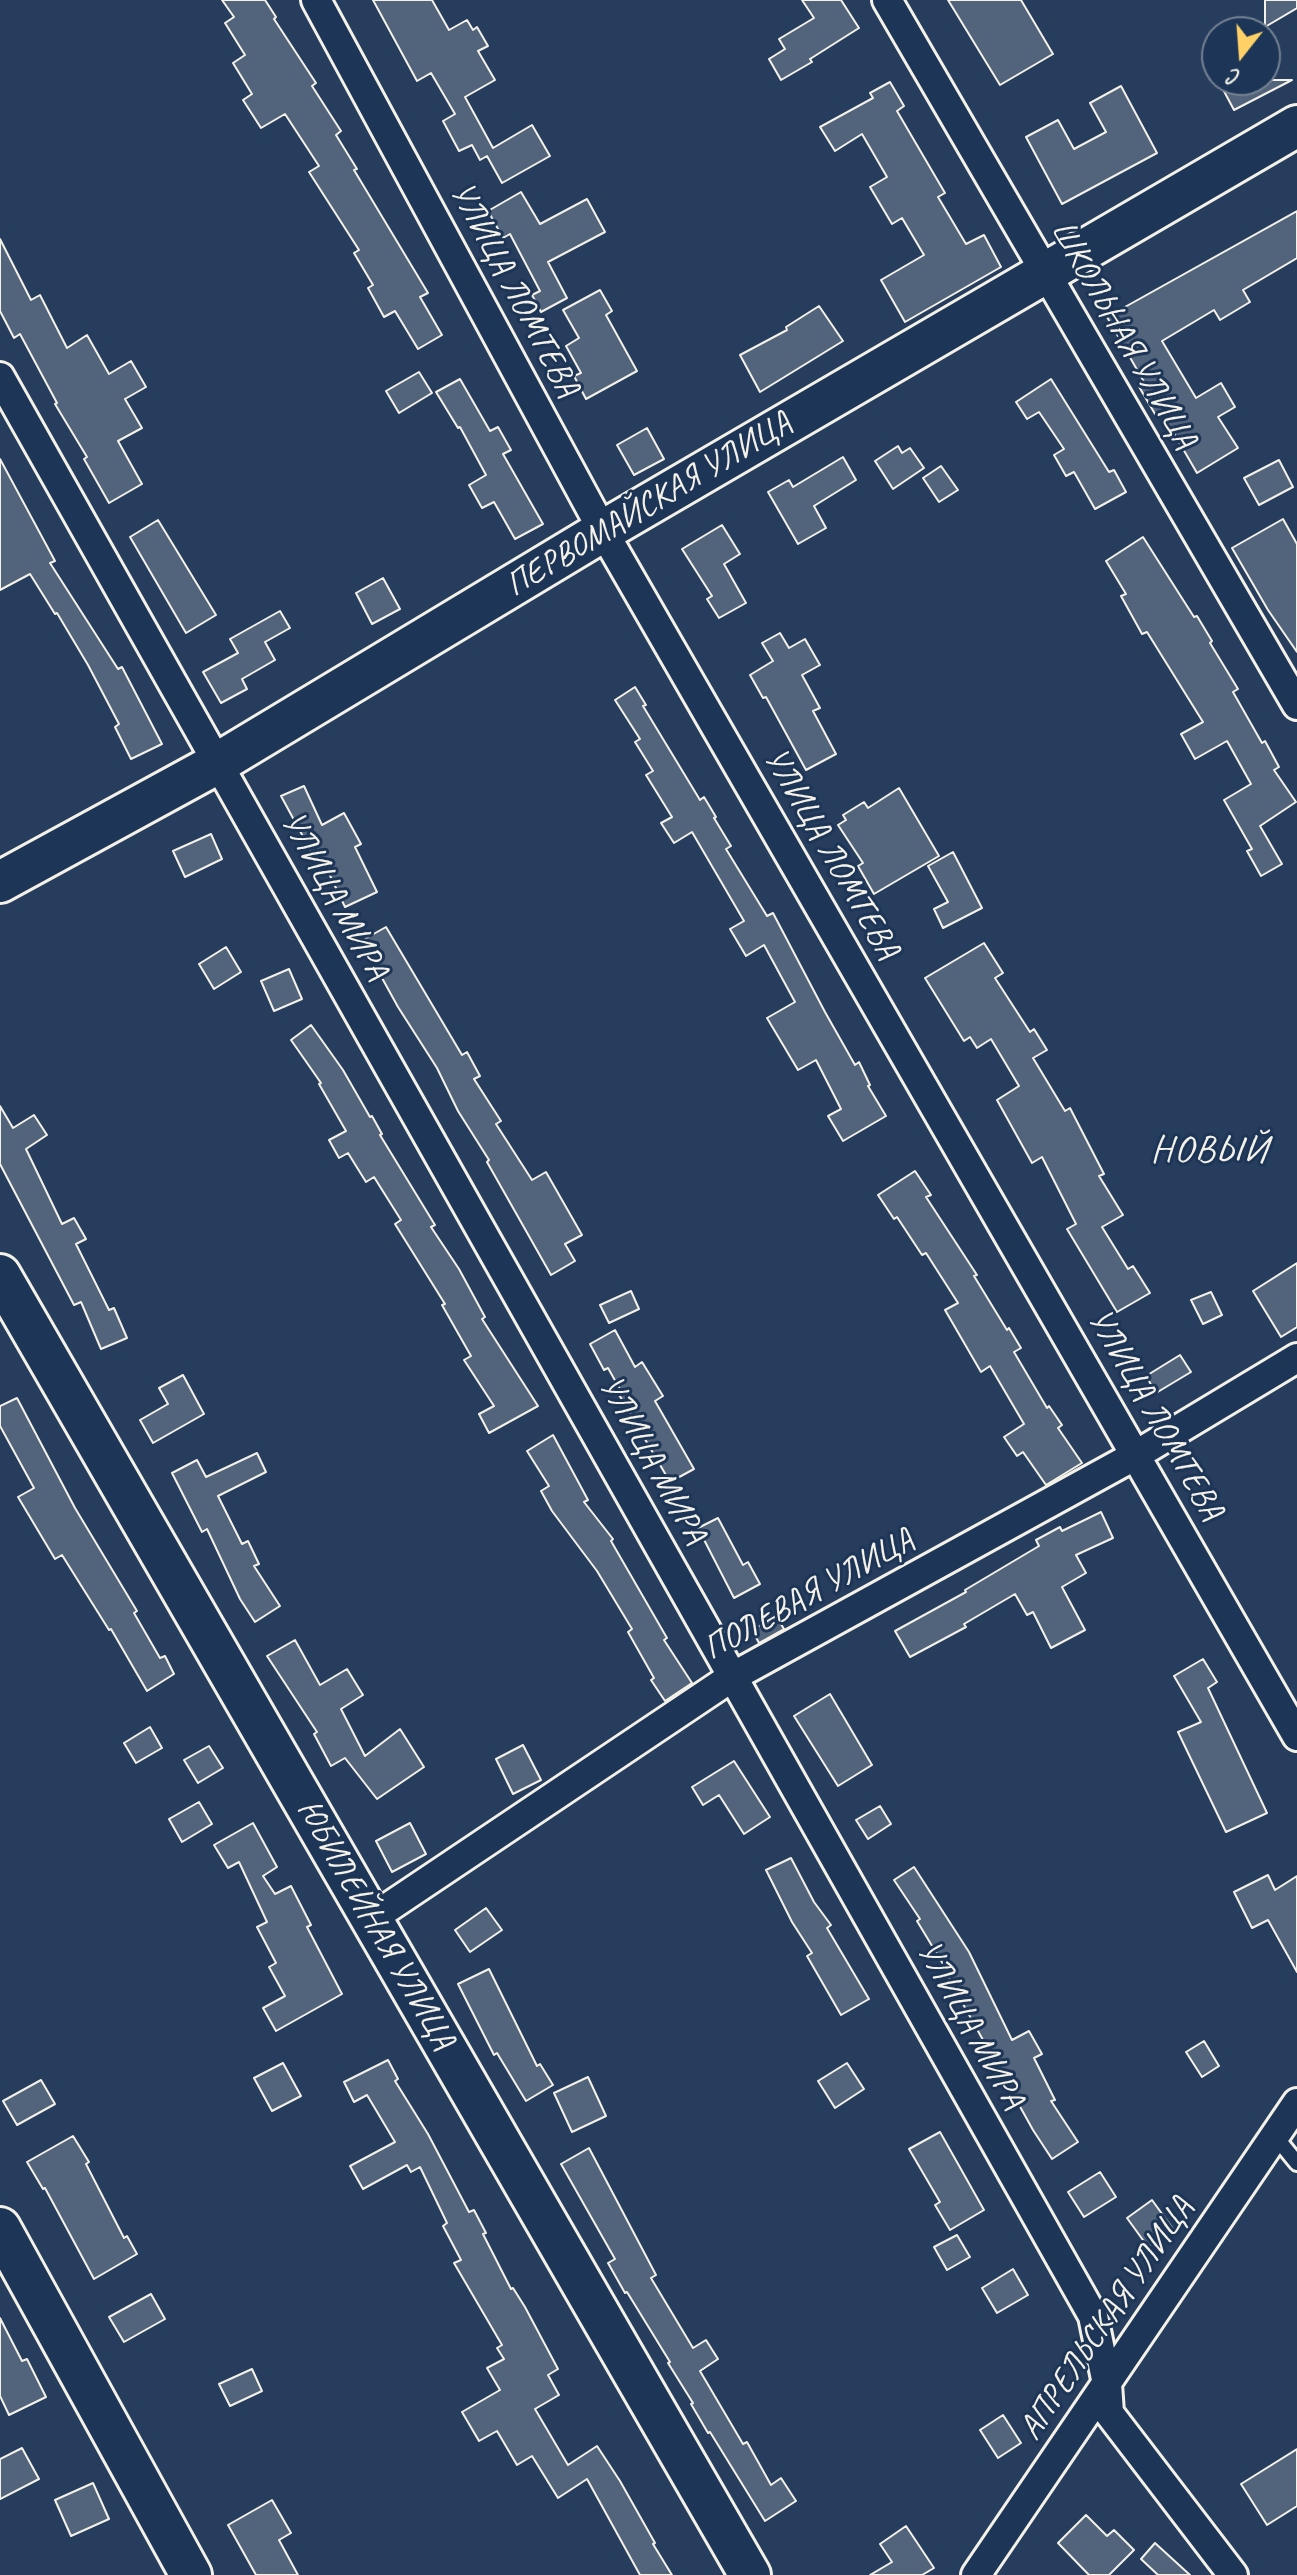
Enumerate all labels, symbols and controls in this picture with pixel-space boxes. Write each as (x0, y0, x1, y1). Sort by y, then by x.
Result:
north arrow (1201, 16, 1281, 96)
text: С (1225, 62, 1244, 92)
street label: УЛИЦА ЛОМТЕВА (440, 176, 588, 404)
street label: ШКОЛЬНАЯ УЛИЦА (1041, 213, 1205, 457)
street label: ПЕРВОМАЙСКАЯ УЛИЦА (499, 404, 799, 606)
street label: УЛИЦА ЛОМТЕВА (754, 741, 908, 967)
street label: УЛИЦА МИРА (271, 805, 397, 987)
district label: НОВЫЙ (1151, 1128, 1269, 1174)
street label: УЛИЦА ЛОМТЕВА (1078, 1302, 1232, 1528)
street label: УЛИЦА МИРА (589, 1369, 715, 1551)
street label: ПОЛЕВАЯ УЛИЦА (697, 1520, 921, 1670)
street label: ЮБИЛЕЙНАЯ УЛИЦА (287, 1793, 463, 2057)
street label: УЛИЦА МИРА (907, 1934, 1033, 2116)
street label: АПРЕЛЬСКАЯ УЛИЦА (1011, 2190, 1203, 2448)

